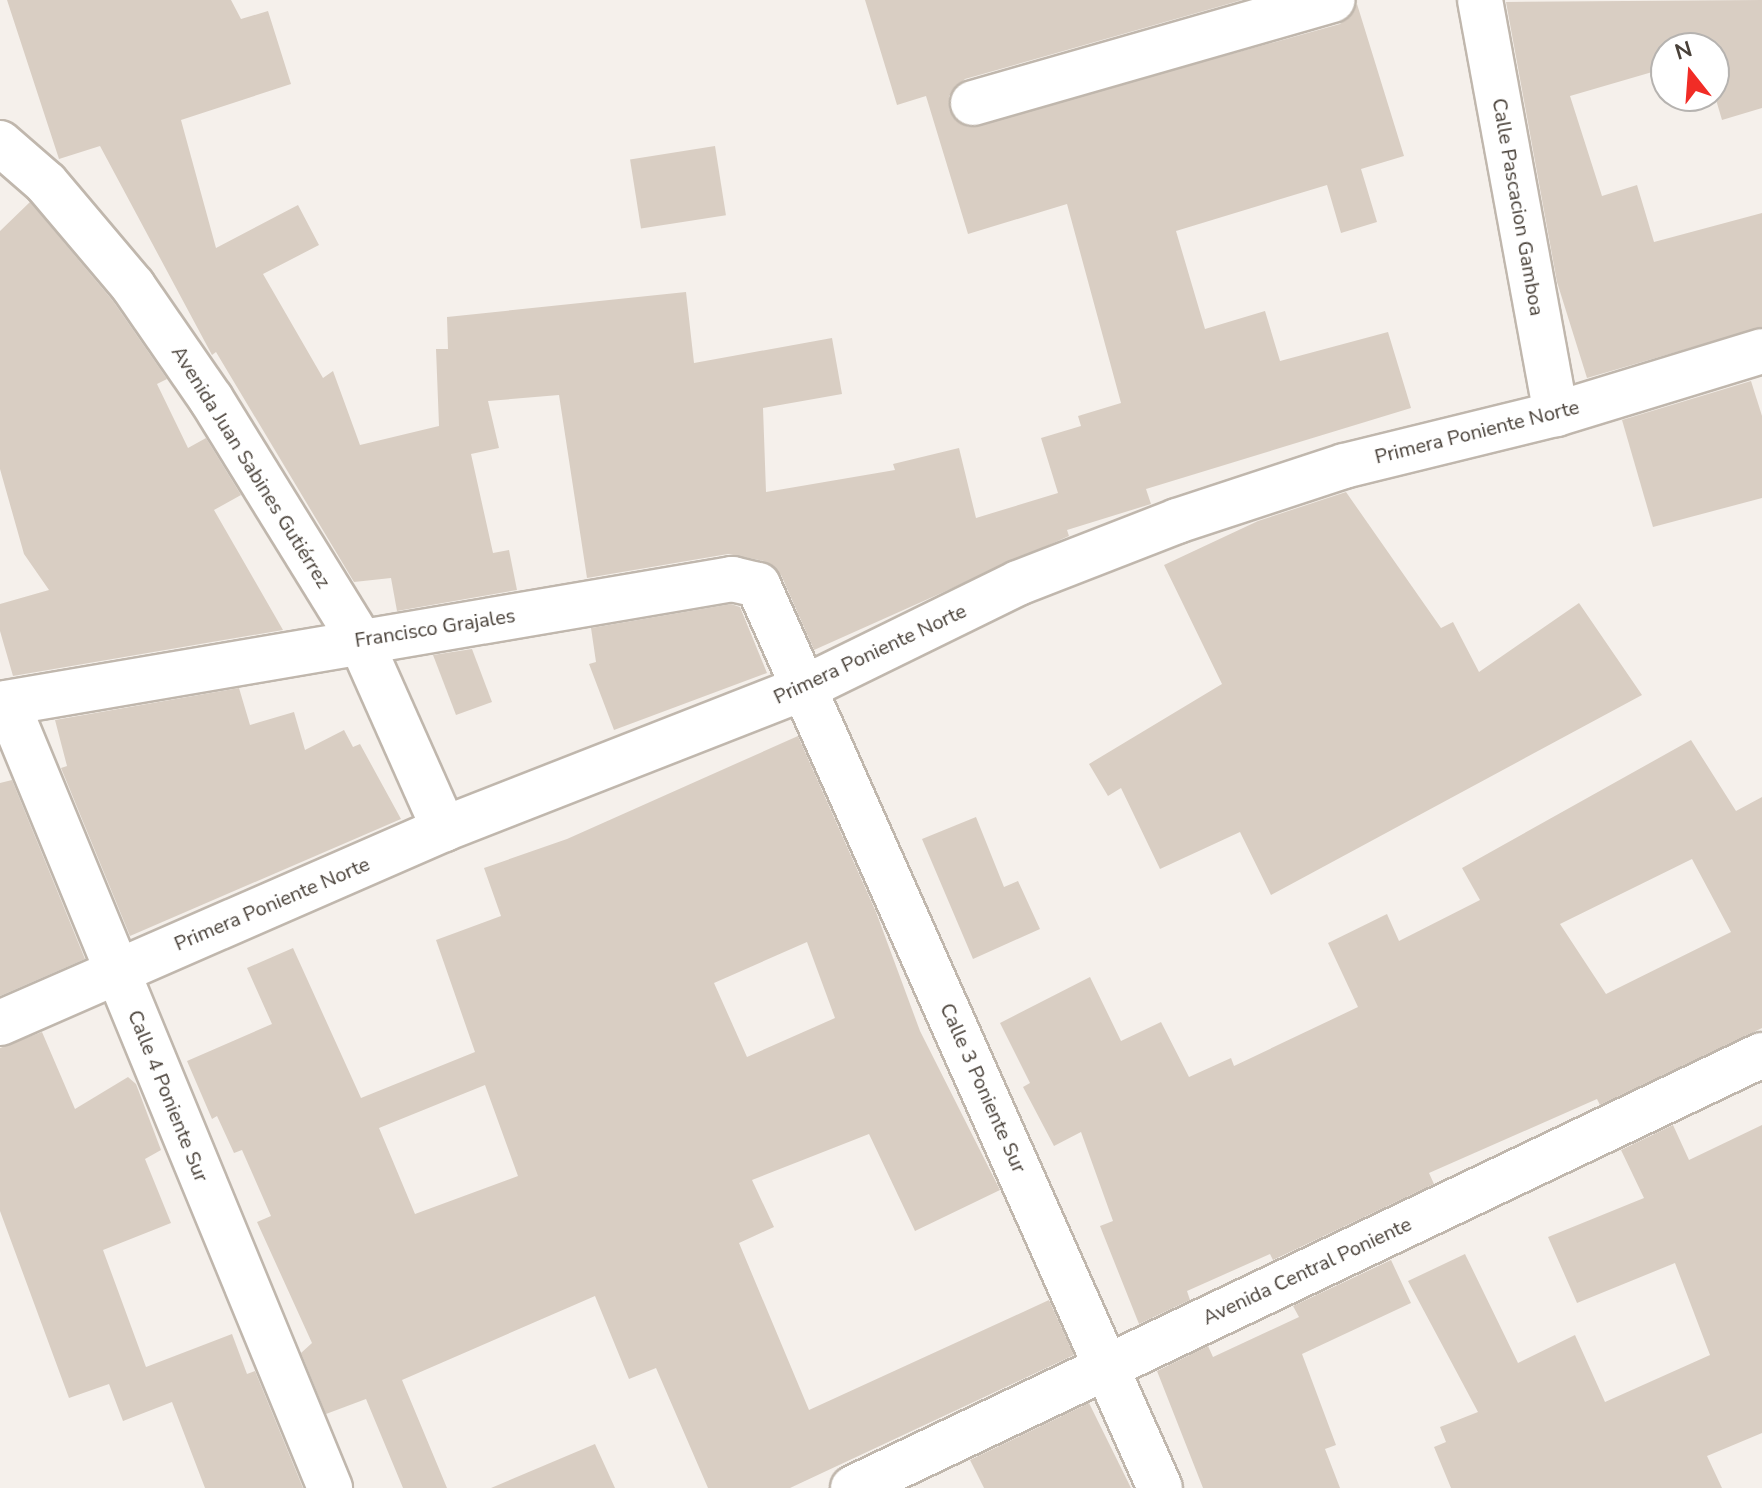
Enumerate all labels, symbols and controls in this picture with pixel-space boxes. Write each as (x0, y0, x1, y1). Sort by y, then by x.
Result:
north arrow (1650, 32, 1730, 112)
text: N (1671, 34, 1696, 68)
street label: Calle Pascacion Gamboa (1487, 96, 1549, 318)
street label: Avenida Juan Sabines Gutiérrez (166, 341, 336, 593)
street label: Primera Poniente Norte (1372, 395, 1582, 469)
street label: Primera Poniente Norte (770, 599, 970, 709)
street label: Francisco Grajales (353, 603, 517, 653)
street label: Primera Poniente Norte (171, 852, 373, 956)
street label: Calle 3 Poniente Sur (935, 999, 1031, 1177)
street label: Calle 4 Poniente Sur (123, 1007, 213, 1185)
street label: Avenida Central Poniente (1199, 1212, 1415, 1330)

